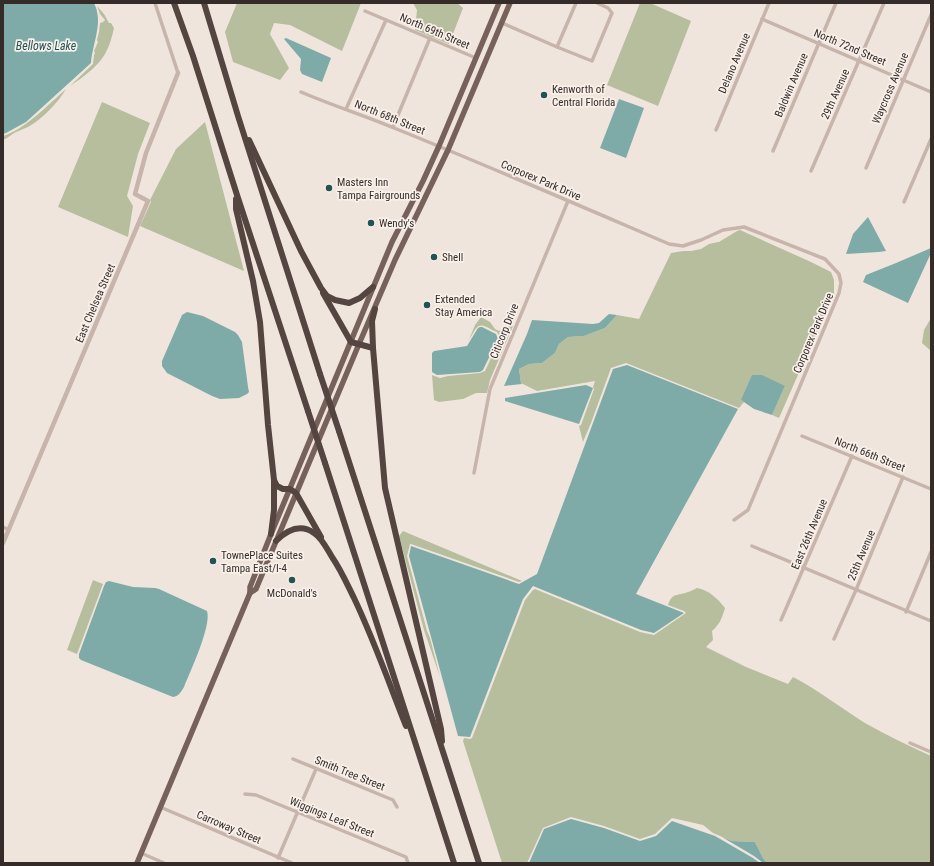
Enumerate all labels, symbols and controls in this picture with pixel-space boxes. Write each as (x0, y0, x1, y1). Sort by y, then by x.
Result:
street label: North 69th Street (398, 11, 472, 52)
street label: North 72nd Street (812, 26, 888, 68)
street label: Delano Avenue (716, 31, 753, 95)
water label: Bellows Lake (16, 39, 77, 53)
street label: Baldwin Avenue (772, 51, 811, 119)
street label: Waycross Avenue (870, 51, 911, 126)
street label: 29th Avenue (819, 67, 852, 121)
place label: Kenworth of Central Florida (552, 83, 615, 109)
marker: Kenworth of Central Florida (539, 90, 549, 100)
street label: North 68th Street (353, 97, 427, 137)
street label: Corporex Park Drive (499, 158, 583, 203)
place label: Masters Inn Tampa Fairgrounds (337, 176, 420, 202)
marker: Masters Inn Tampa Fairgrounds (324, 183, 334, 193)
place label: Wendy's (379, 217, 414, 230)
marker: Wendy's (366, 218, 376, 228)
place label: Shell (442, 251, 463, 264)
marker: Shell (429, 252, 439, 262)
street label: East Chelsea Street (73, 262, 118, 345)
street label: Corporex Park Drive (791, 291, 836, 375)
place label: Extended Stay America (435, 293, 492, 319)
marker: Extended Stay America (422, 300, 432, 310)
street label: Citicorp Drive (488, 302, 521, 361)
street label: North 66th Street (833, 434, 907, 474)
street label: East 26th Avenue (789, 497, 830, 571)
street label: 25th Avenue (845, 528, 878, 582)
place label: TownePlace Suites Tampa East/I-4 (221, 549, 303, 575)
marker: TownePlace Suites Tampa East/I-4 (208, 556, 218, 566)
marker: McDonald's (287, 575, 297, 585)
place label: McDonald's (267, 587, 317, 600)
street label: Smith Tree Street (313, 753, 387, 793)
street label: Wiggings Leaf Street (288, 795, 376, 840)
street label: Carroway Street (195, 808, 263, 847)

